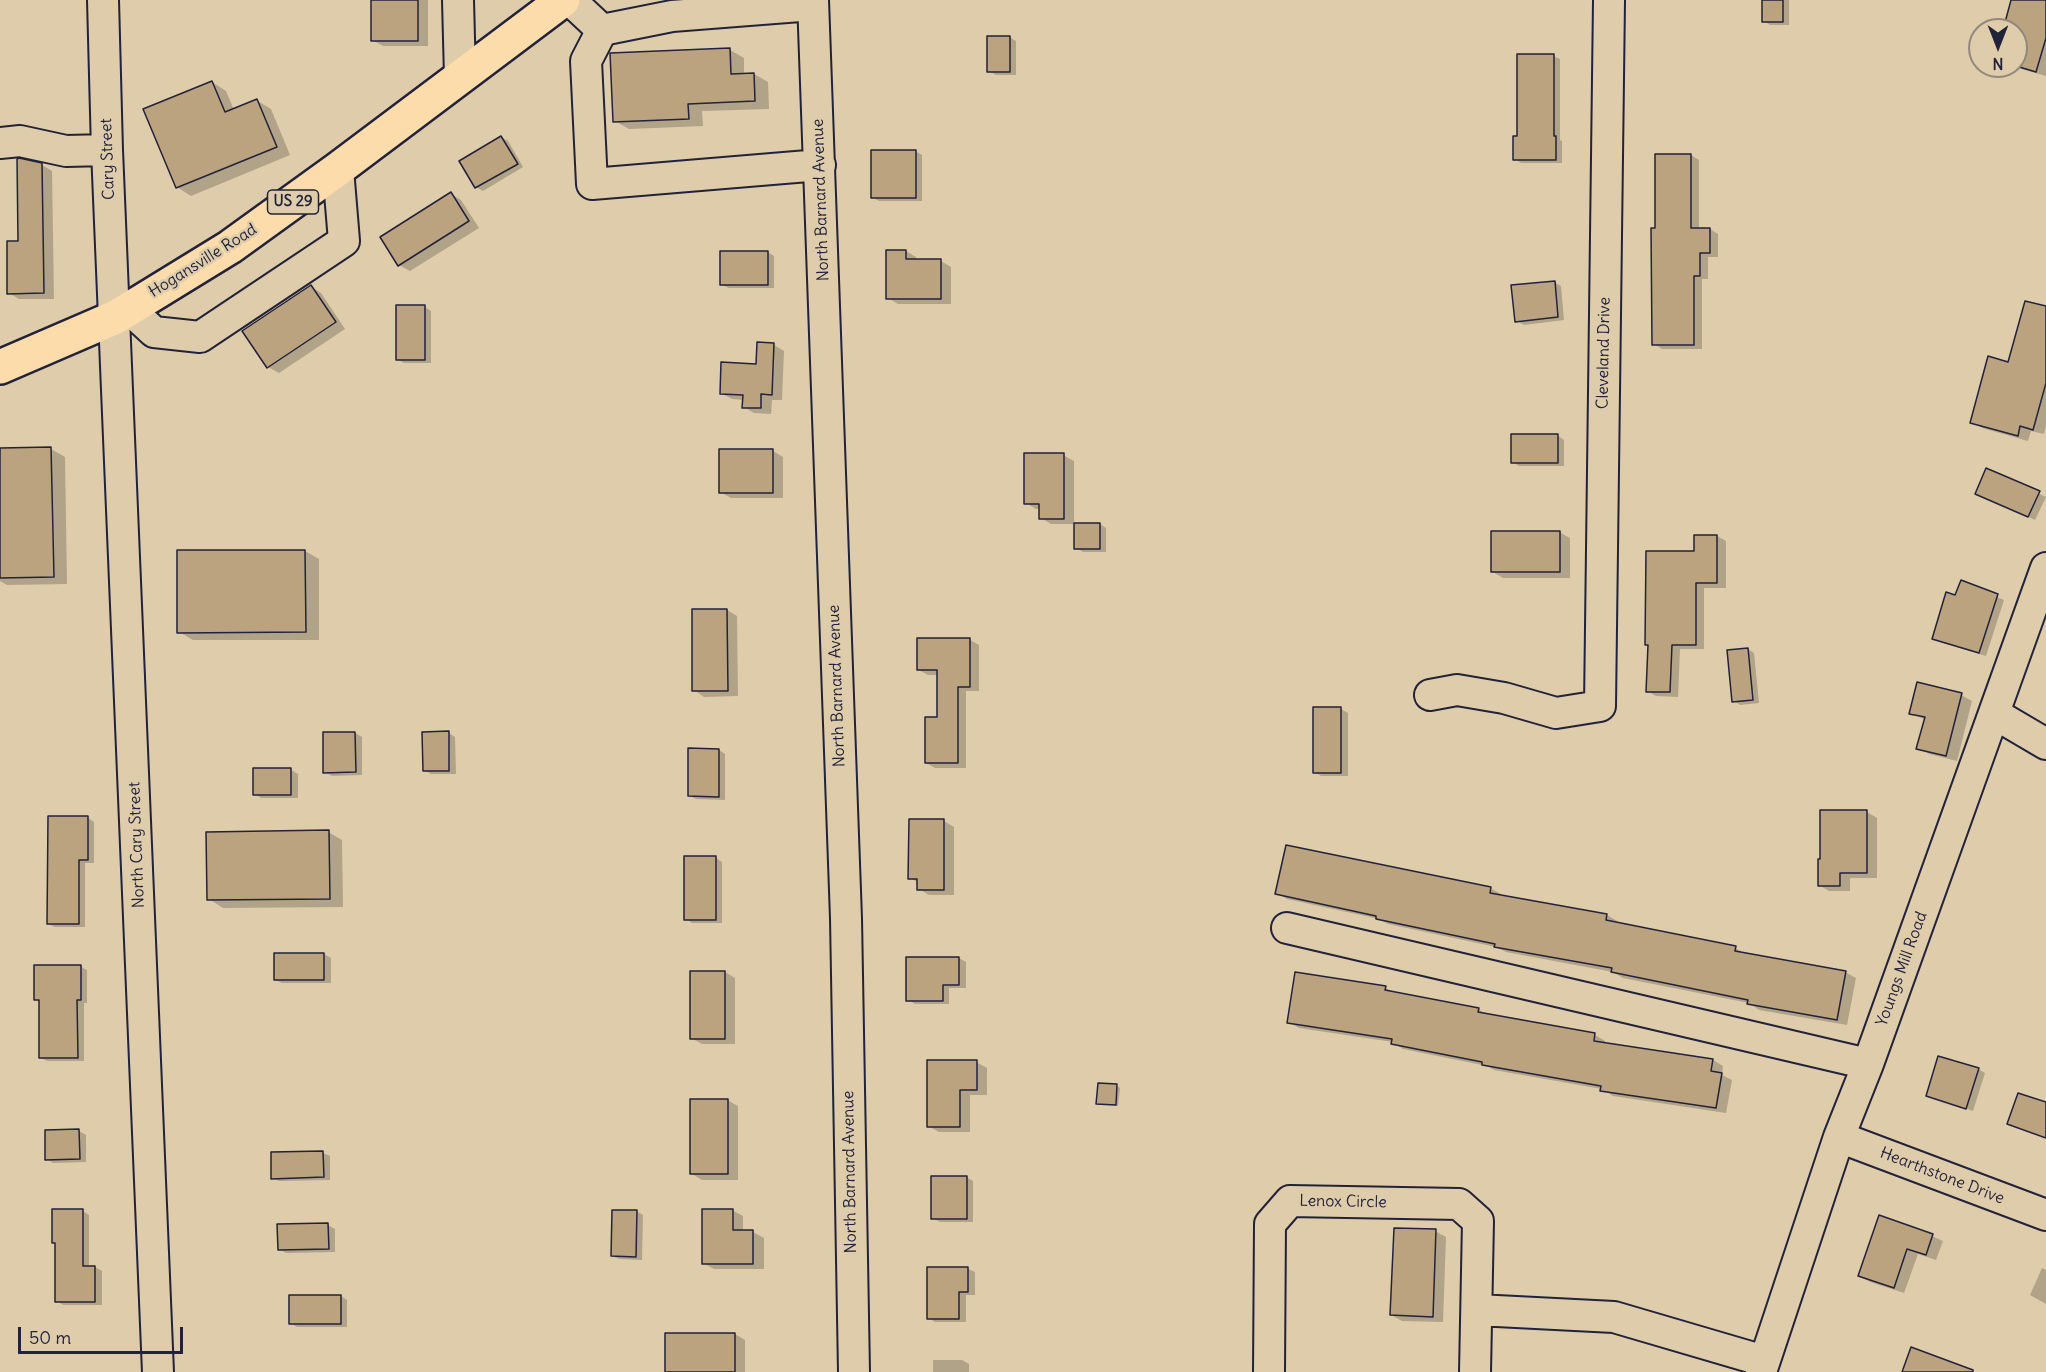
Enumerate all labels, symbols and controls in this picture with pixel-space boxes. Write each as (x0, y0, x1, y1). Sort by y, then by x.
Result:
north arrow (1968, 18, 2028, 78)
text: N (1992, 54, 2004, 74)
street label: Cary Street (97, 118, 119, 200)
street label: North Barnard Avenue (809, 118, 833, 282)
road number: US 29 (268, 190, 318, 214)
street label: Hogansville Road (146, 220, 260, 302)
street label: Cleveland Drive (1593, 297, 1615, 409)
street label: North Barnard Avenue (825, 604, 849, 768)
street label: North Cary Street (125, 781, 149, 909)
street label: Youngs Mill Road (1872, 909, 1932, 1029)
street label: North Barnard Avenue (839, 1091, 861, 1253)
street label: Hearthstone Drive (1877, 1143, 2007, 1209)
street label: Lenox Circle (1299, 1192, 1387, 1212)
scale bar (21, 1315, 186, 1353)
text: 50 m (29, 1326, 71, 1349)

